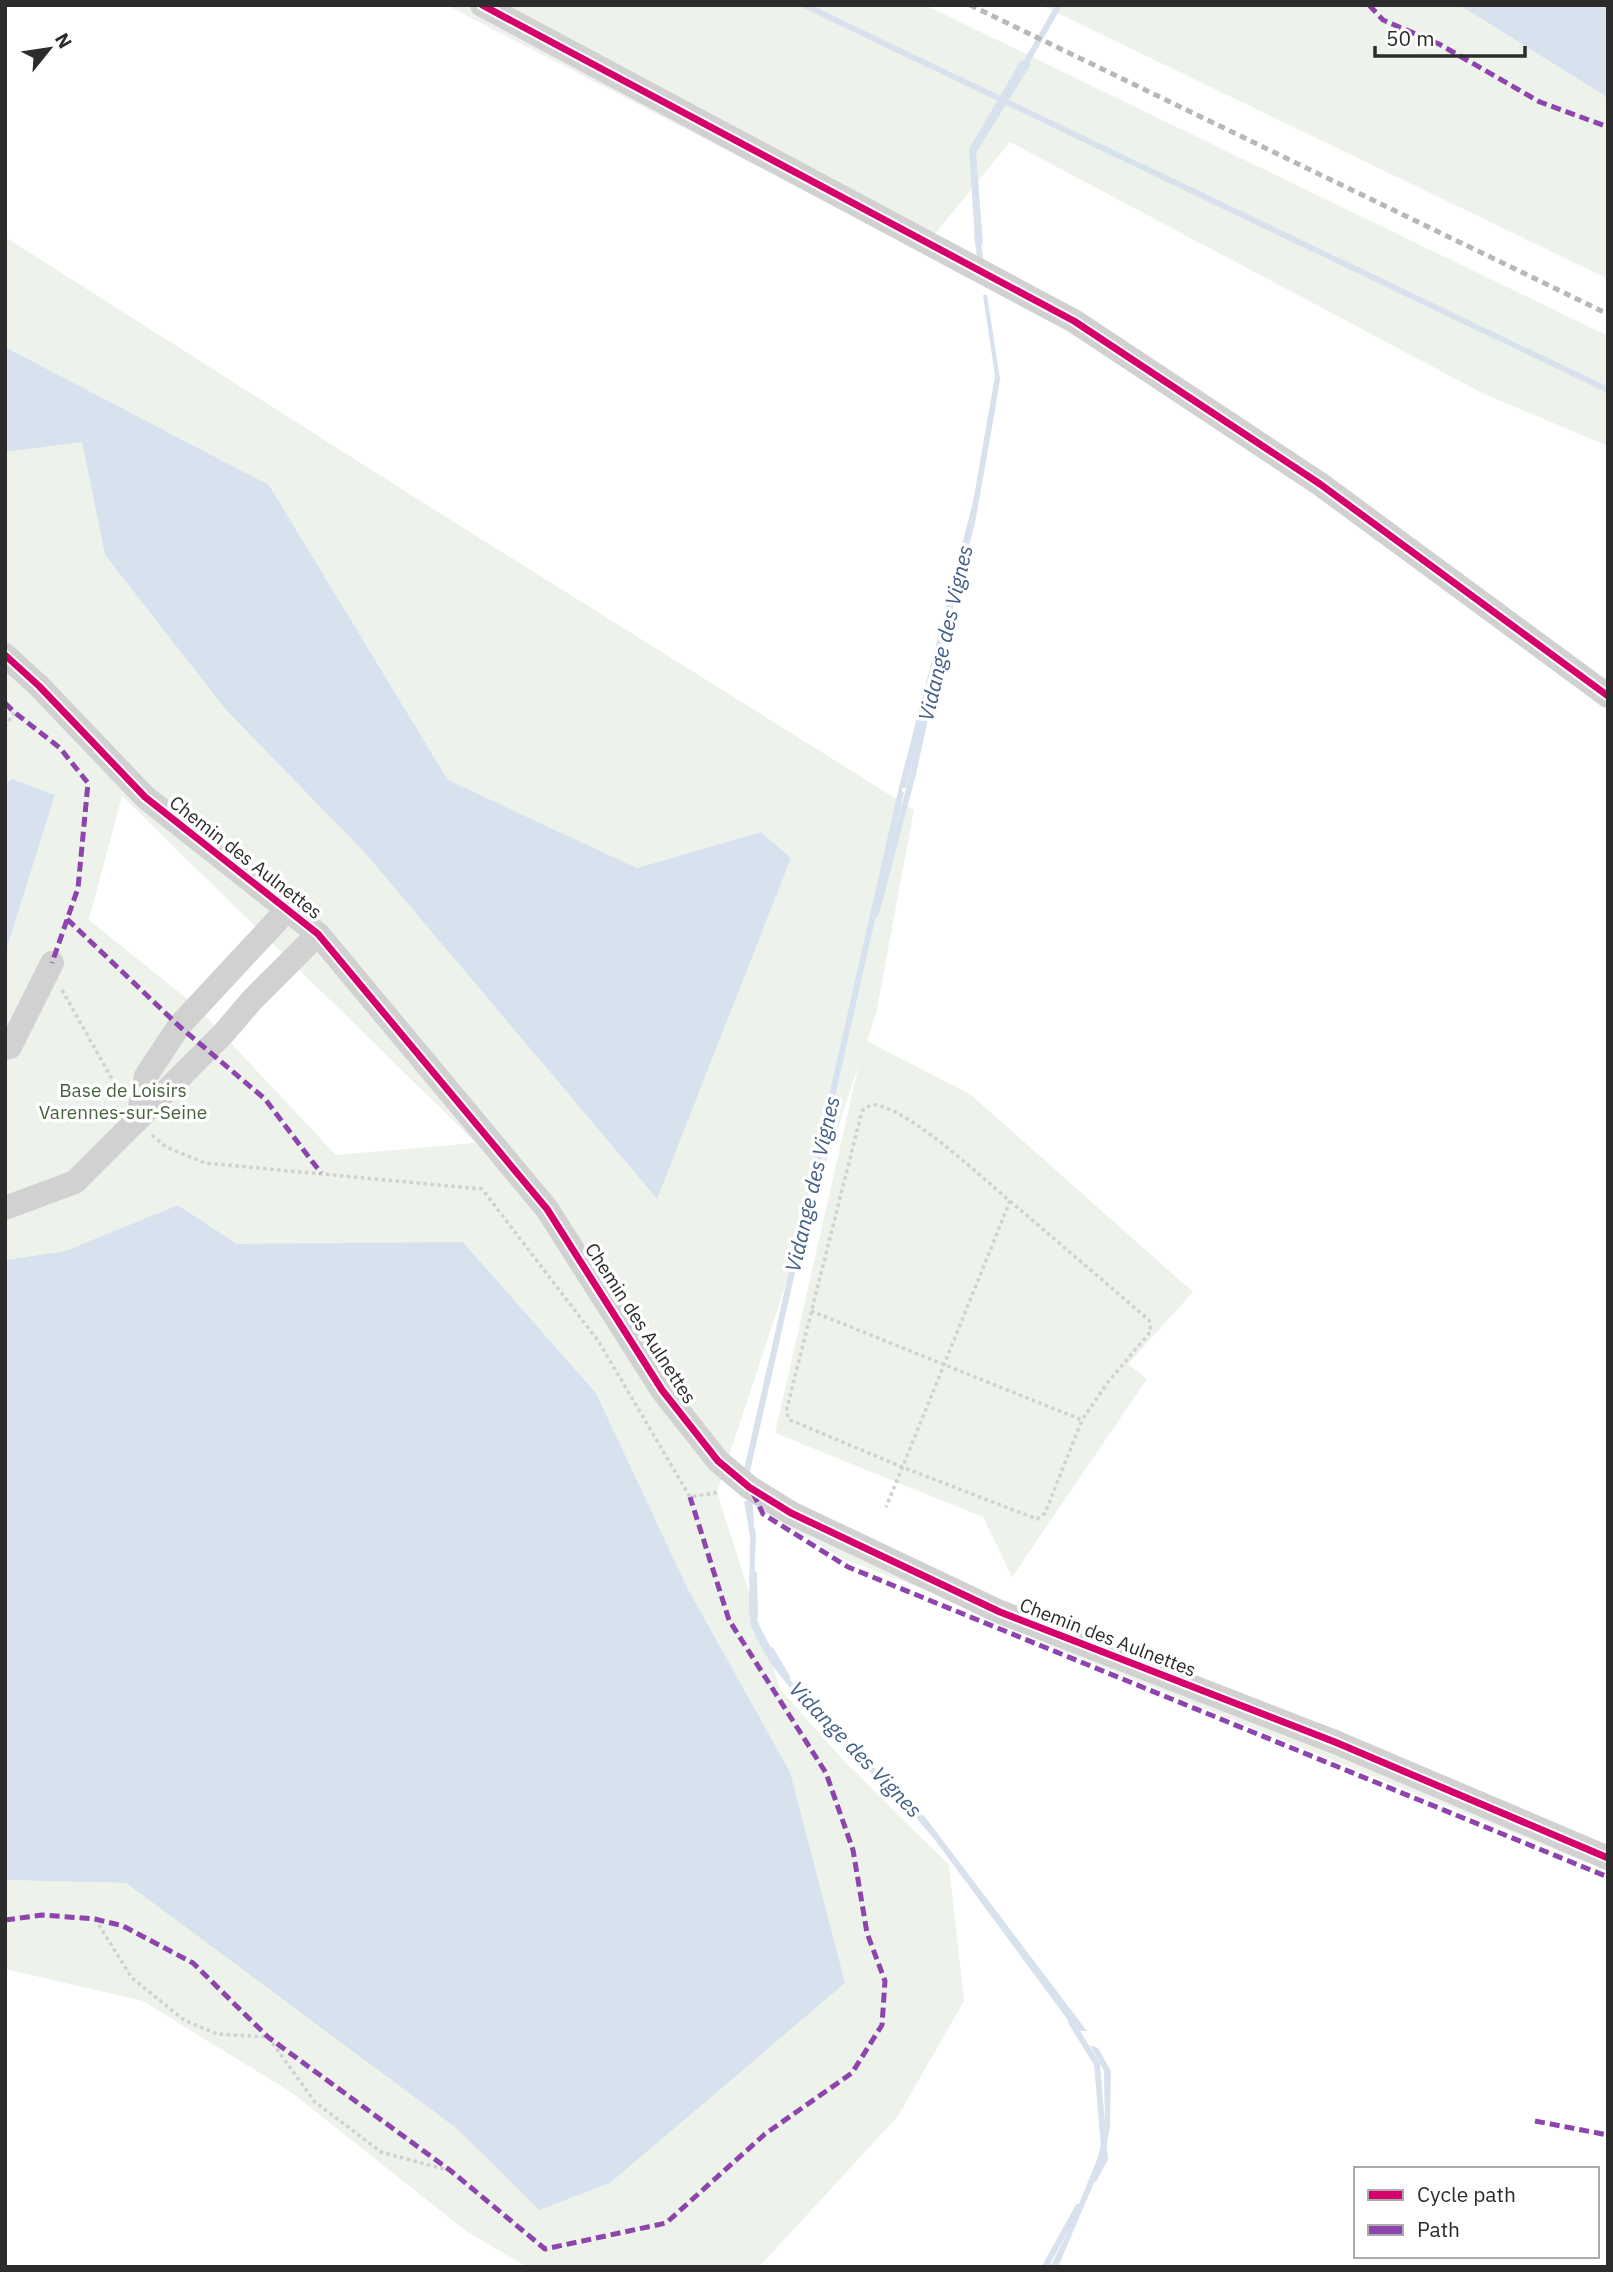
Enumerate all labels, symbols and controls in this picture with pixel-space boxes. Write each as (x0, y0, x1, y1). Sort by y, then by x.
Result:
north arrow (14, 14, 84, 84)
scale bar (1375, 14, 1526, 58)
text: 50 m (1386, 24, 1435, 52)
text: N (50, 29, 78, 52)
water label: Vidange des Vignes (911, 542, 979, 724)
street label: Chemin des Aulnettes (165, 790, 327, 924)
park label: Base de Loisirs Varennes-sur-Seine (39, 1078, 207, 1124)
water label: Vidange des Vignes (778, 1093, 846, 1275)
street label: Chemin des Aulnettes (580, 1238, 702, 1408)
street label: Chemin des Aulnettes (1016, 1592, 1200, 1682)
water label: Vidange des Vignes (784, 1675, 929, 1823)
legend (1354, 2167, 1599, 2258)
text: Cycle path (1417, 2180, 1516, 2208)
text: Path (1417, 2215, 1460, 2243)

